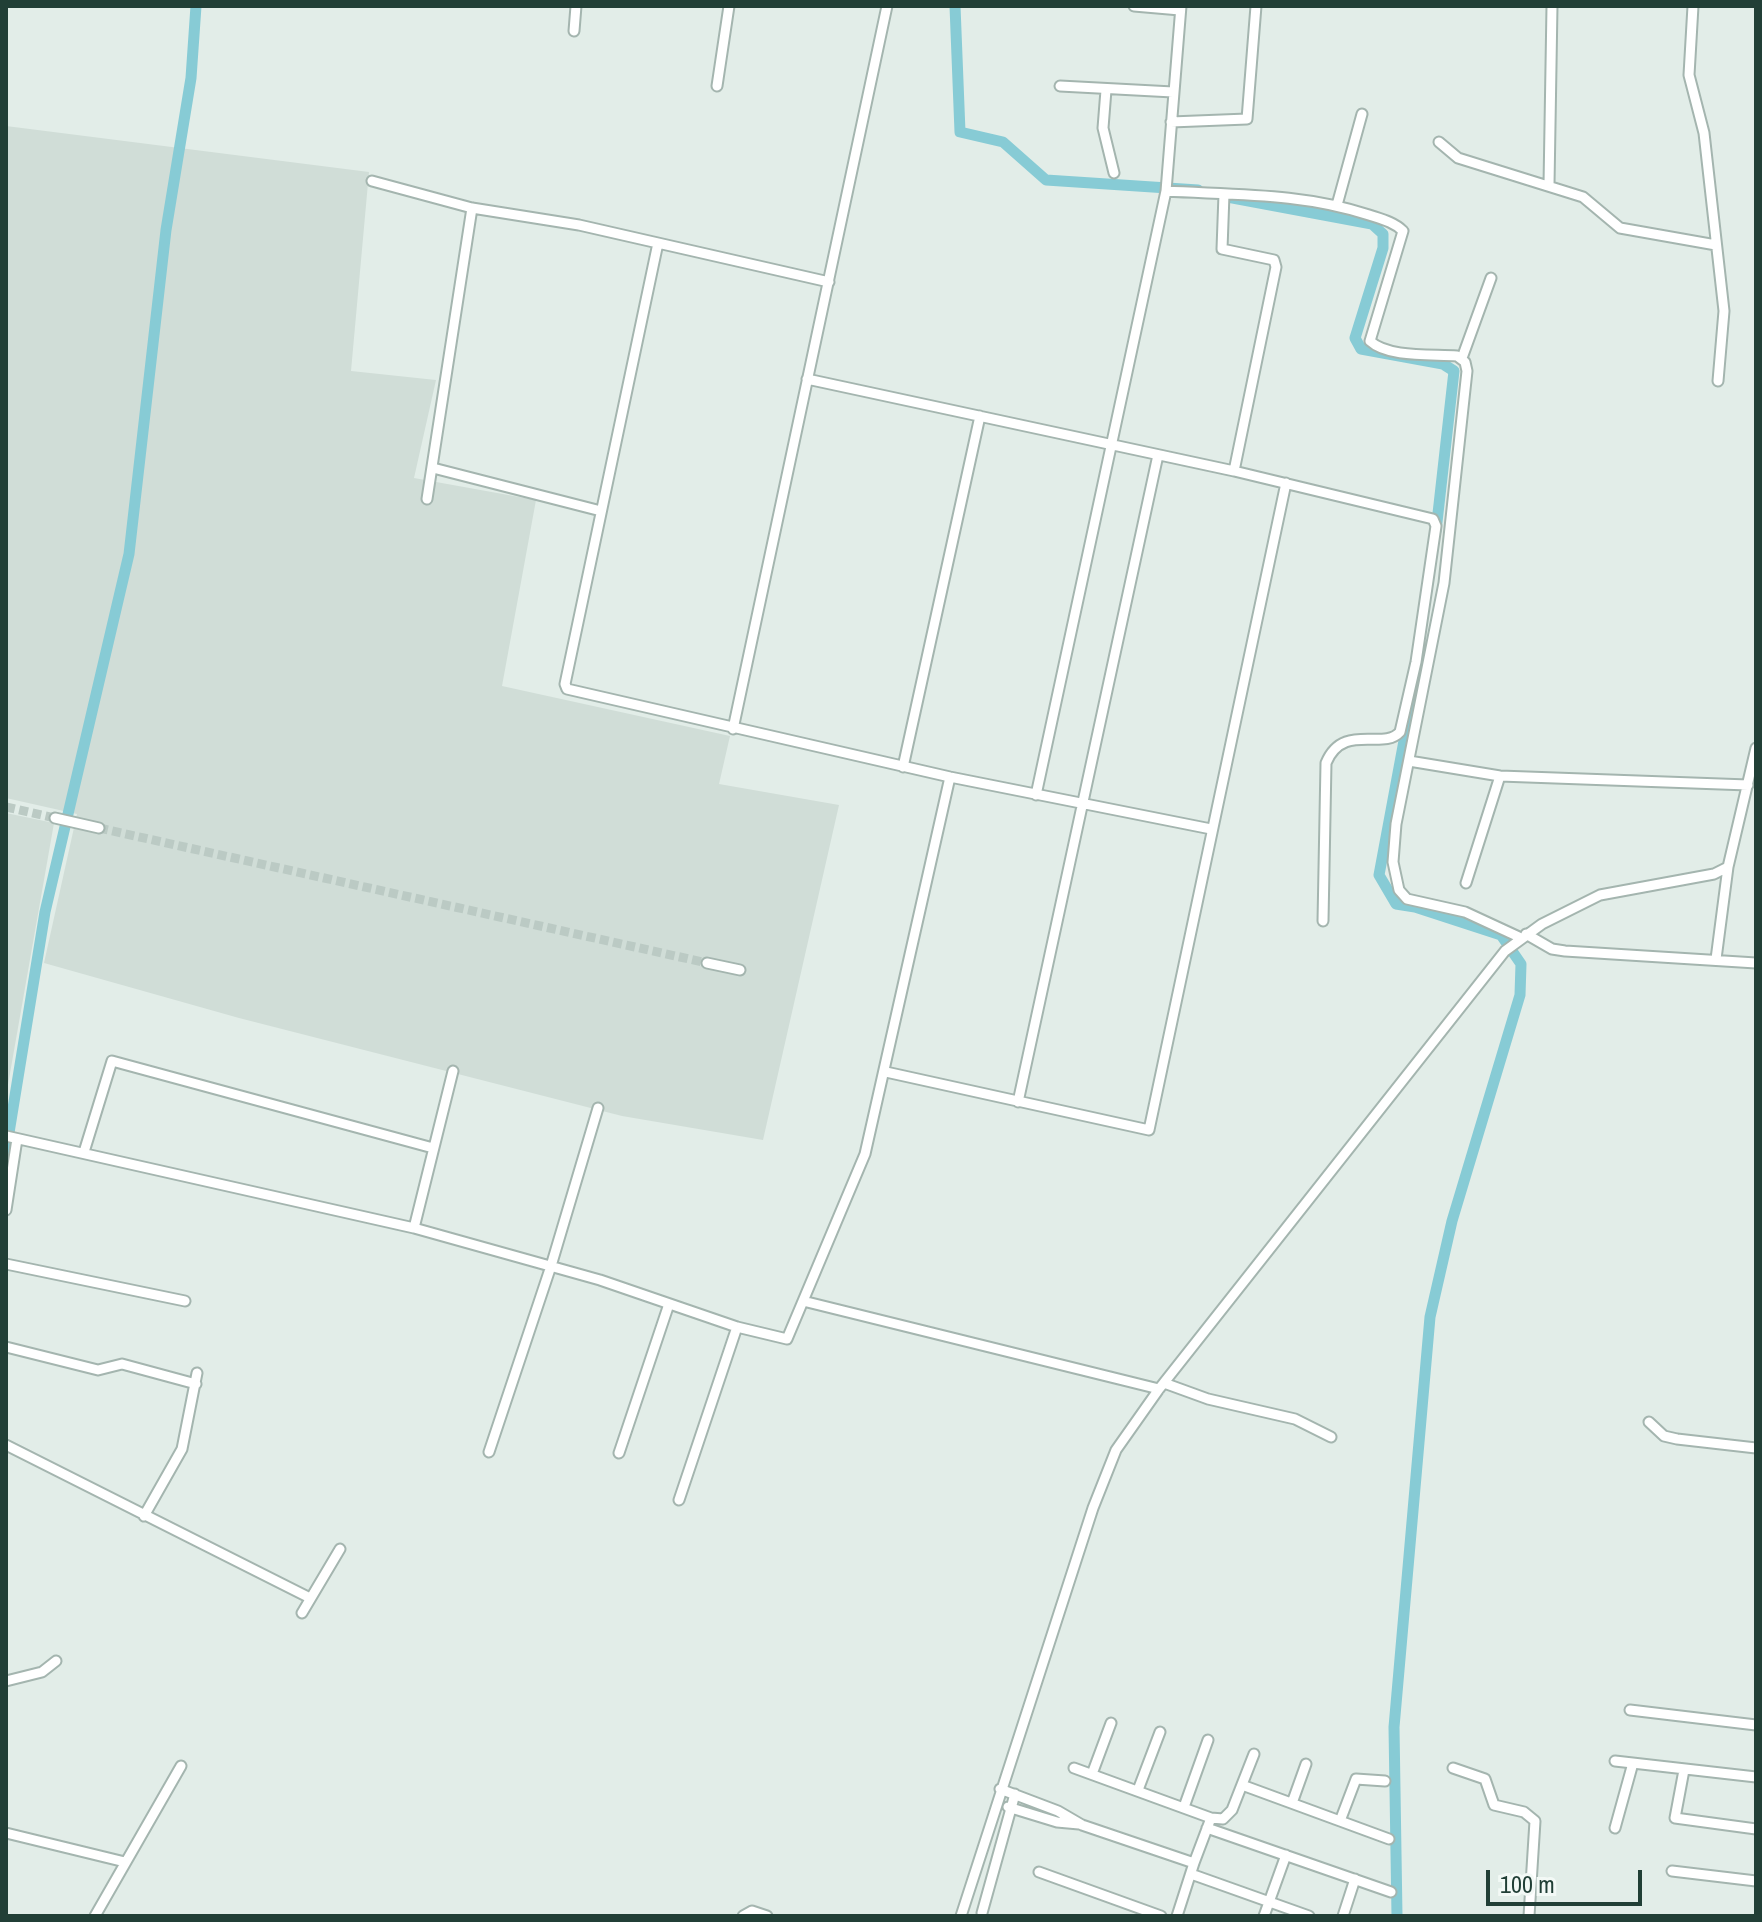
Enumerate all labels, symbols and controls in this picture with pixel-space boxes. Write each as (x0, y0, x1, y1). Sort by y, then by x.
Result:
scale bar (1490, 1854, 1646, 1904)
text: 100 m (1500, 1868, 1555, 1900)

